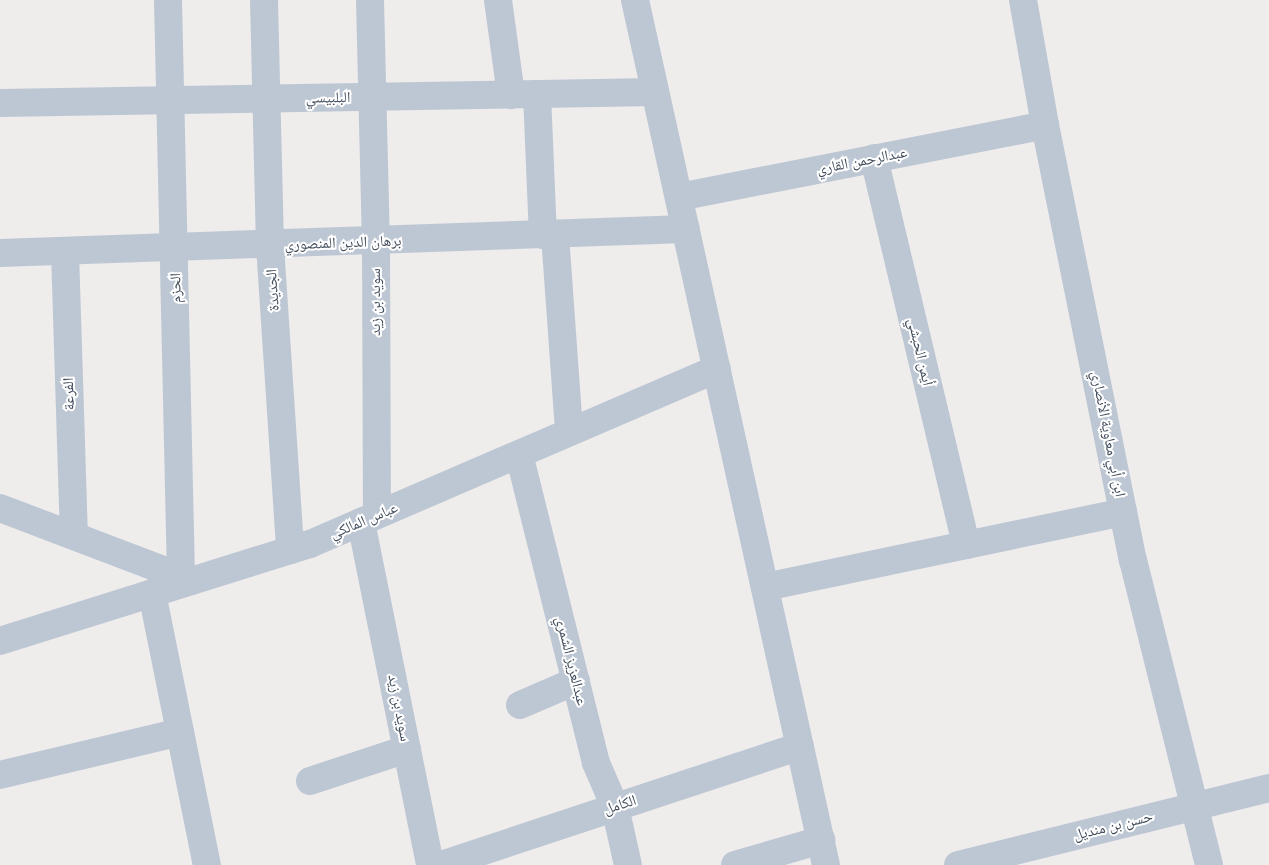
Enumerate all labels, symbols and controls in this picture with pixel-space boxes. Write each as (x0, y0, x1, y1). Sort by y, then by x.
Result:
street label: البلبيسي (305, 89, 351, 107)
street label: عبدالرحمن القاري (815, 143, 909, 179)
street label: برهان الدين المنصوري (284, 232, 402, 254)
street label: الجديدة (263, 268, 283, 312)
street label: سويد بن زيد (367, 268, 385, 336)
street label: الحزم (167, 273, 185, 303)
street label: أيمن الحبشي (903, 316, 937, 388)
street label: ابن أبي معاوية الأنصاري (1087, 370, 1129, 498)
street label: الفرعة (59, 377, 79, 411)
street label: عباس المالكي (327, 499, 401, 543)
street label: عبدالعزيز الشمري (551, 614, 591, 708)
street label: سويد بن زيد (384, 673, 414, 743)
street label: الكامل (601, 791, 639, 819)
street label: حسن بن منديل (1071, 807, 1155, 845)

